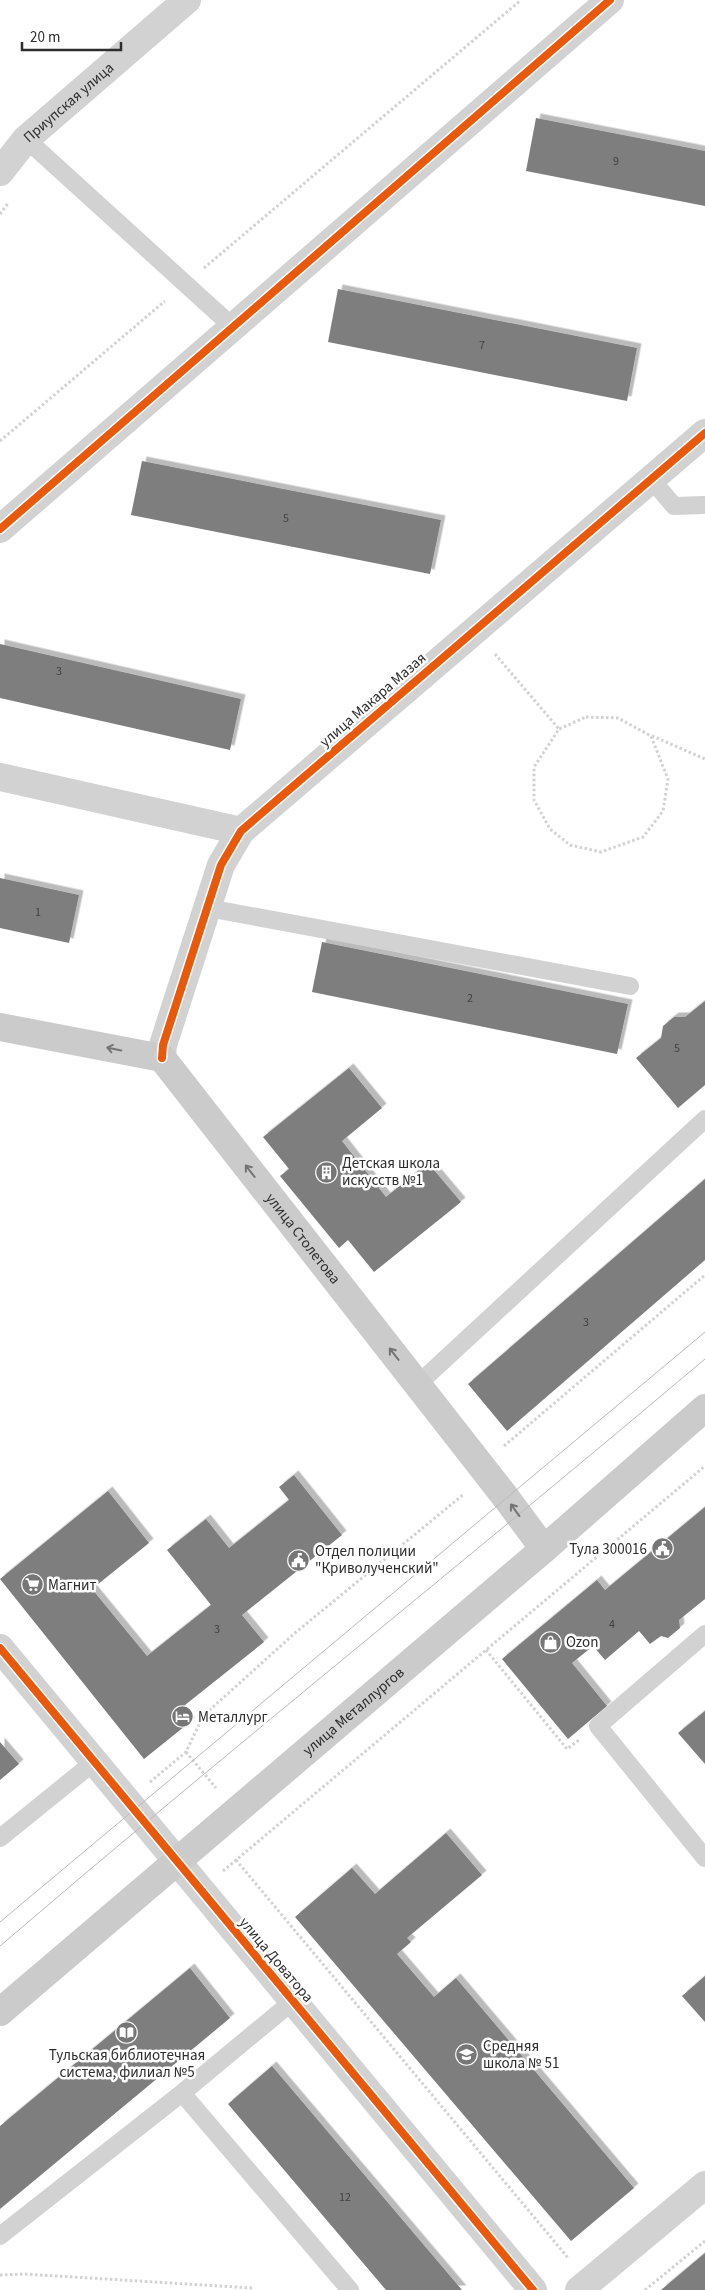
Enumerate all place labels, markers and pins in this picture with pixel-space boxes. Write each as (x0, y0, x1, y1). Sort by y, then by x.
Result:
place label: Детская школа искусств №1 (342, 1153, 440, 1191)
building icon: Детская школа искусств №1 (314, 1160, 338, 1184)
public building icon: Тула 300016 (651, 1537, 675, 1561)
place label: Тула 300016 (569, 1539, 647, 1560)
place label: Отдел полиции "Криволученский" (315, 1541, 439, 1579)
public building icon: Отдел полиции "Криволученский" (287, 1548, 311, 1572)
supermarket icon: Магнит (20, 1573, 44, 1597)
place label: Магнит (48, 1575, 97, 1596)
shop icon: Ozon (538, 1630, 562, 1654)
place label: Ozon (566, 1632, 598, 1653)
hotel icon: Металлург (170, 1705, 194, 1729)
place label: Металлург (198, 1707, 268, 1728)
library icon: Тульская библиотечная система, филиал №5 (115, 2020, 139, 2044)
place label: Средняя школа № 51 (483, 2036, 559, 2074)
school or university icon: Средняя школа № 51 (455, 2043, 479, 2067)
place label: Тульская библиотечная система, филиал №5 (49, 2045, 205, 2083)

